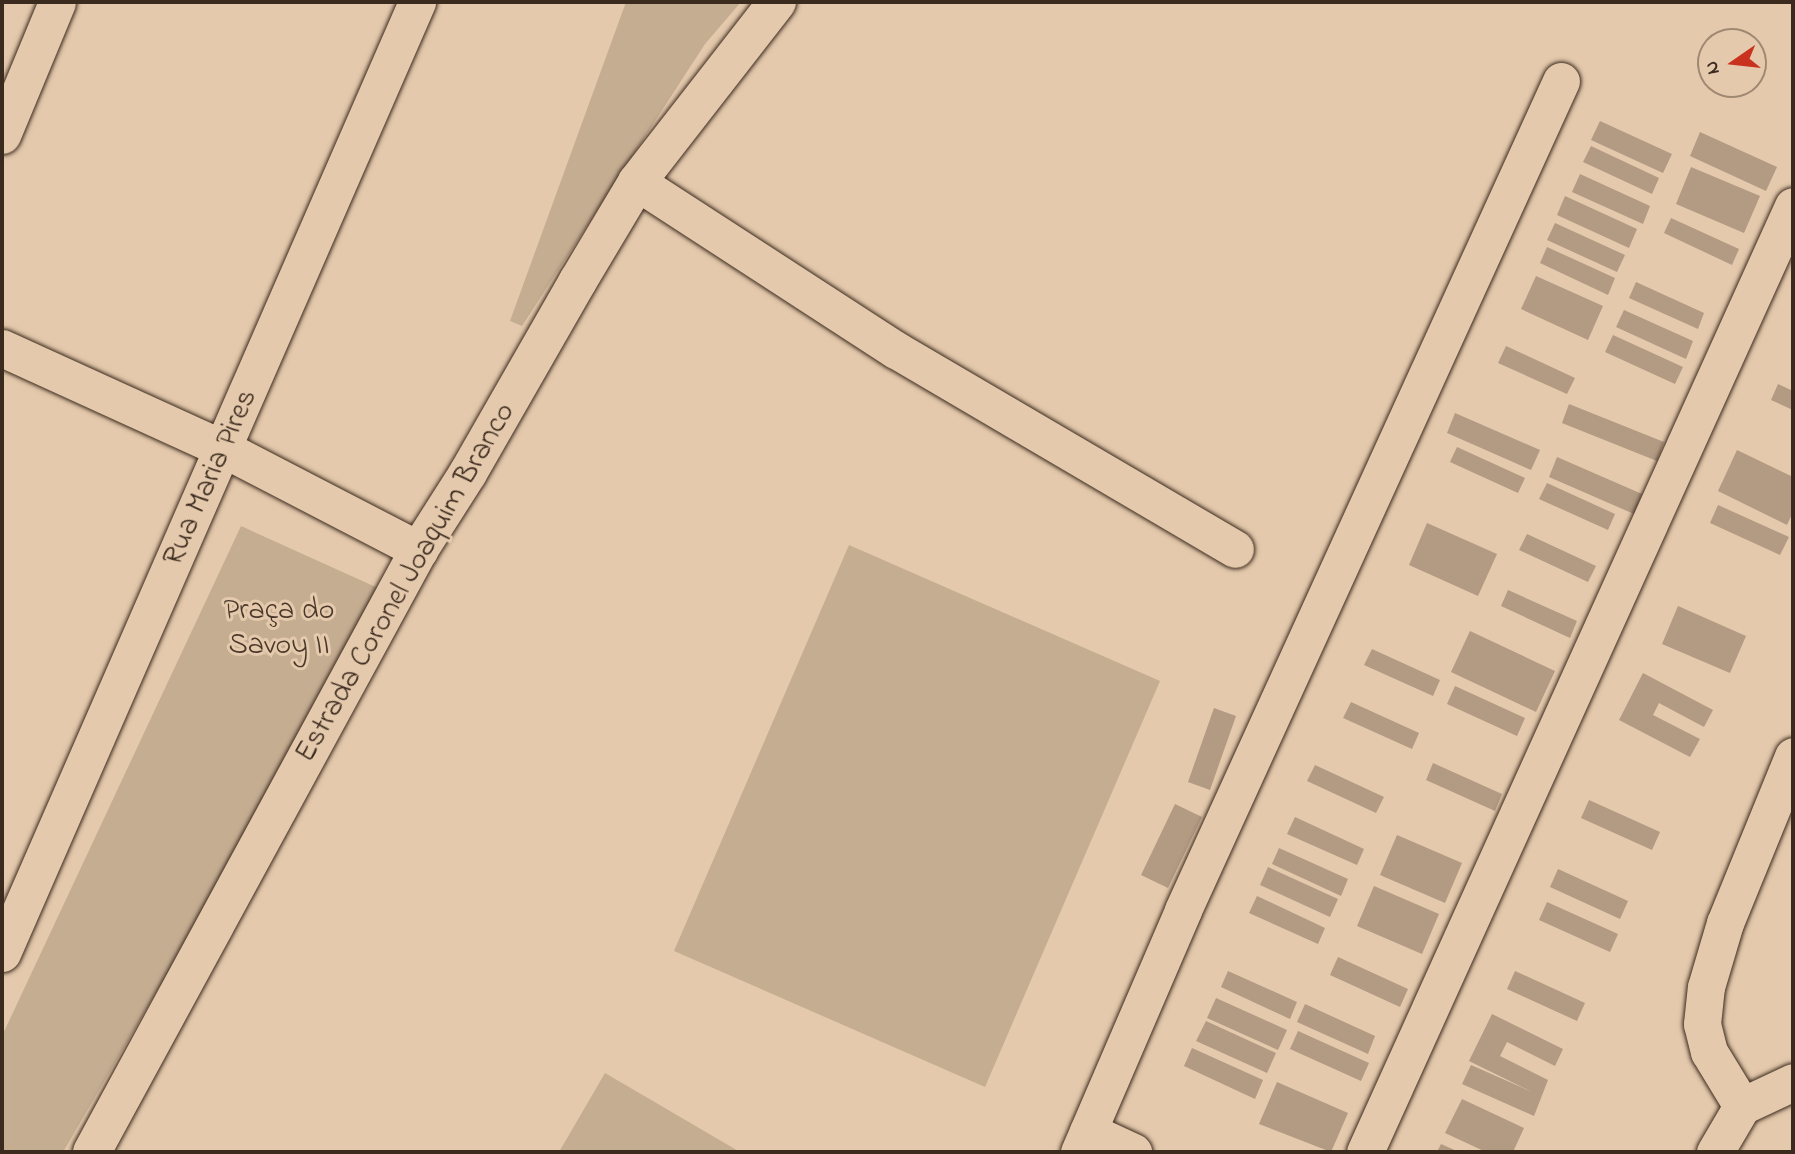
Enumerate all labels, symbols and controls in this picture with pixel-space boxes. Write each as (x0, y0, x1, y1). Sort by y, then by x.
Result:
north arrow (1697, 28, 1767, 98)
text: N (1698, 58, 1728, 77)
street label: Rua Maria Pires (156, 384, 266, 572)
street label: Estrada Coronel Joaquim Branco (288, 397, 524, 769)
park label: Praça do Savoy II (224, 593, 334, 664)

